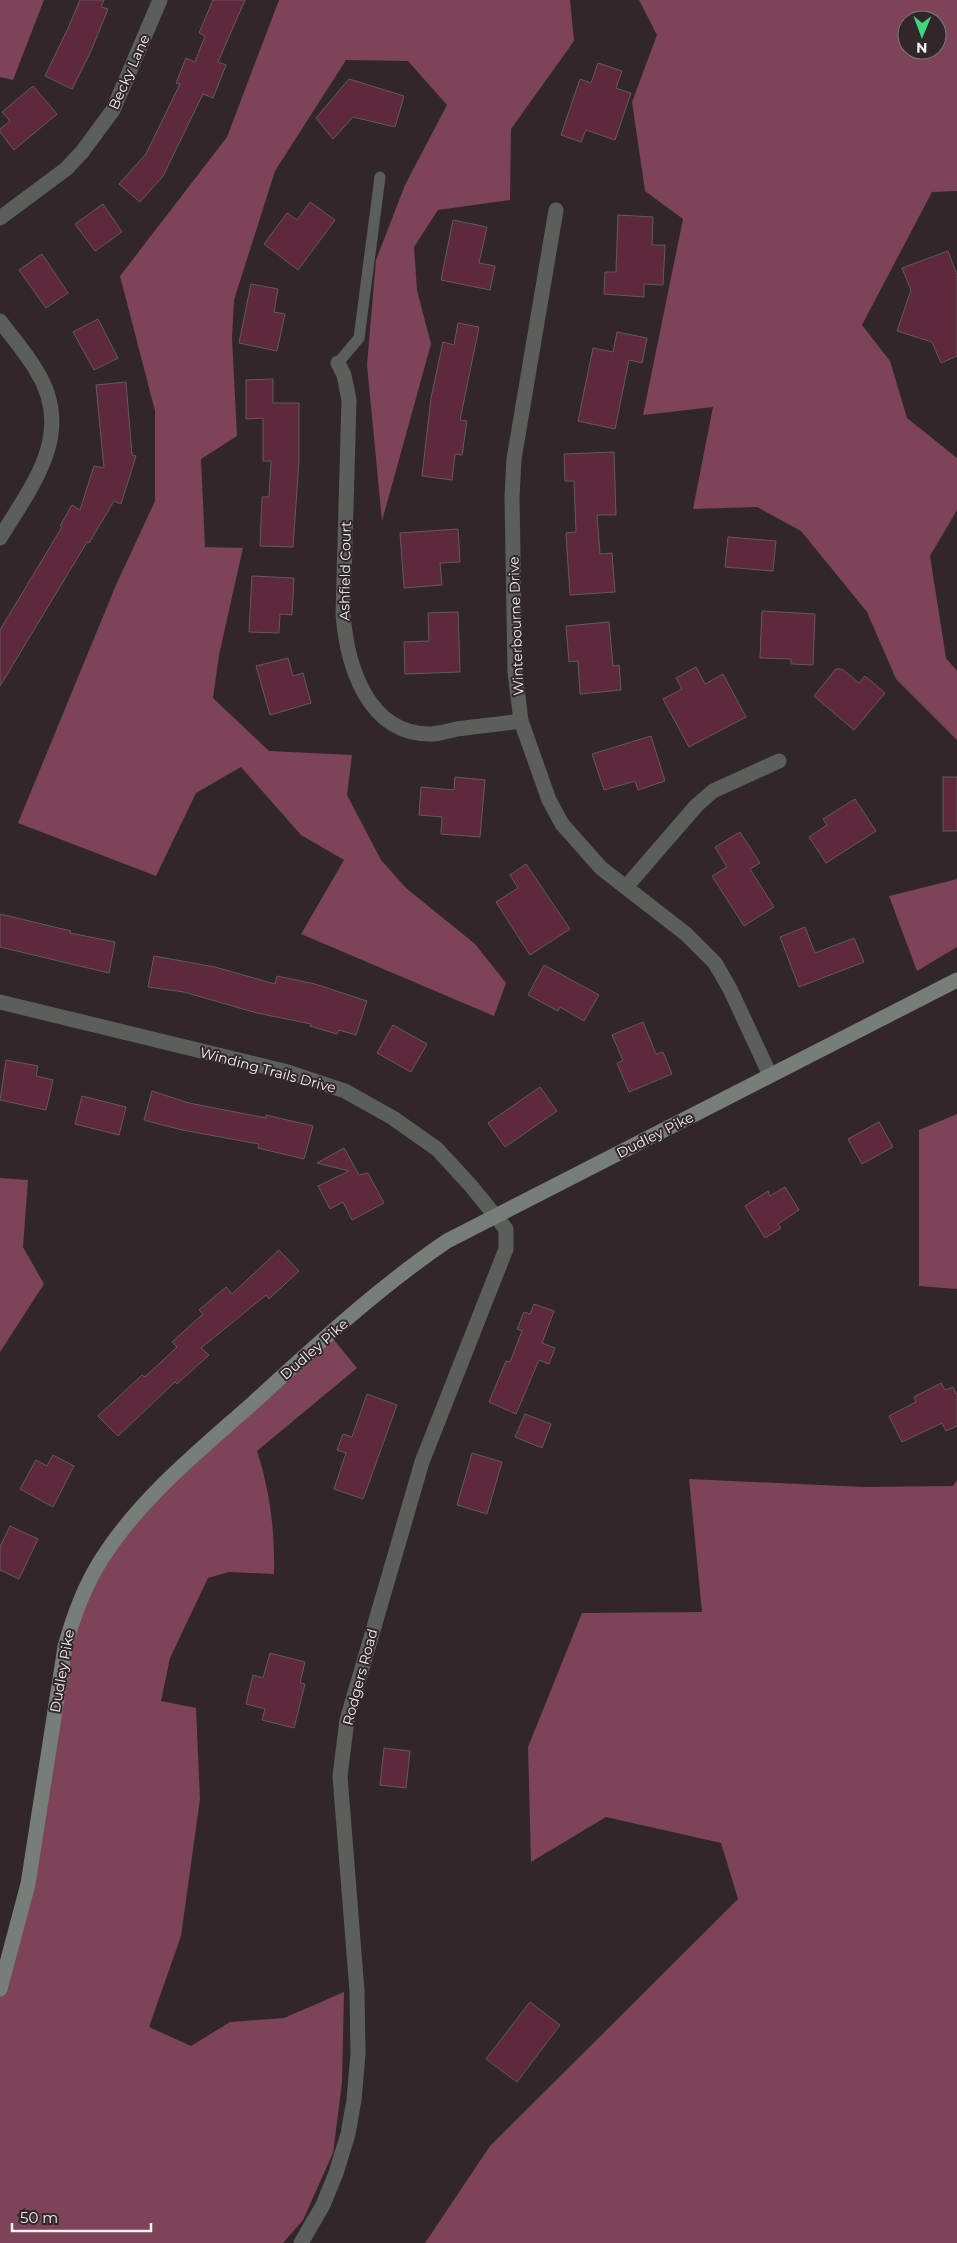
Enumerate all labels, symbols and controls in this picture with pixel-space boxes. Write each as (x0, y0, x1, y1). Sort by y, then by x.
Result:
north arrow (897, 10, 947, 60)
street label: Becky Lane (104, 32, 154, 112)
text: N (916, 39, 928, 57)
street label: Ashfield Court (335, 521, 355, 621)
street label: Winterbourne Drive (505, 556, 527, 696)
street label: Winding Trails Drive (198, 1043, 338, 1097)
street label: Dudley Pike (613, 1108, 697, 1162)
street label: Dudley Pike (276, 1315, 352, 1383)
street label: Rodgers Road (338, 1627, 382, 1727)
street label: Dudley Pike (46, 1628, 78, 1714)
scale bar (12, 2200, 151, 2232)
text: 50 m (20, 2208, 58, 2227)

